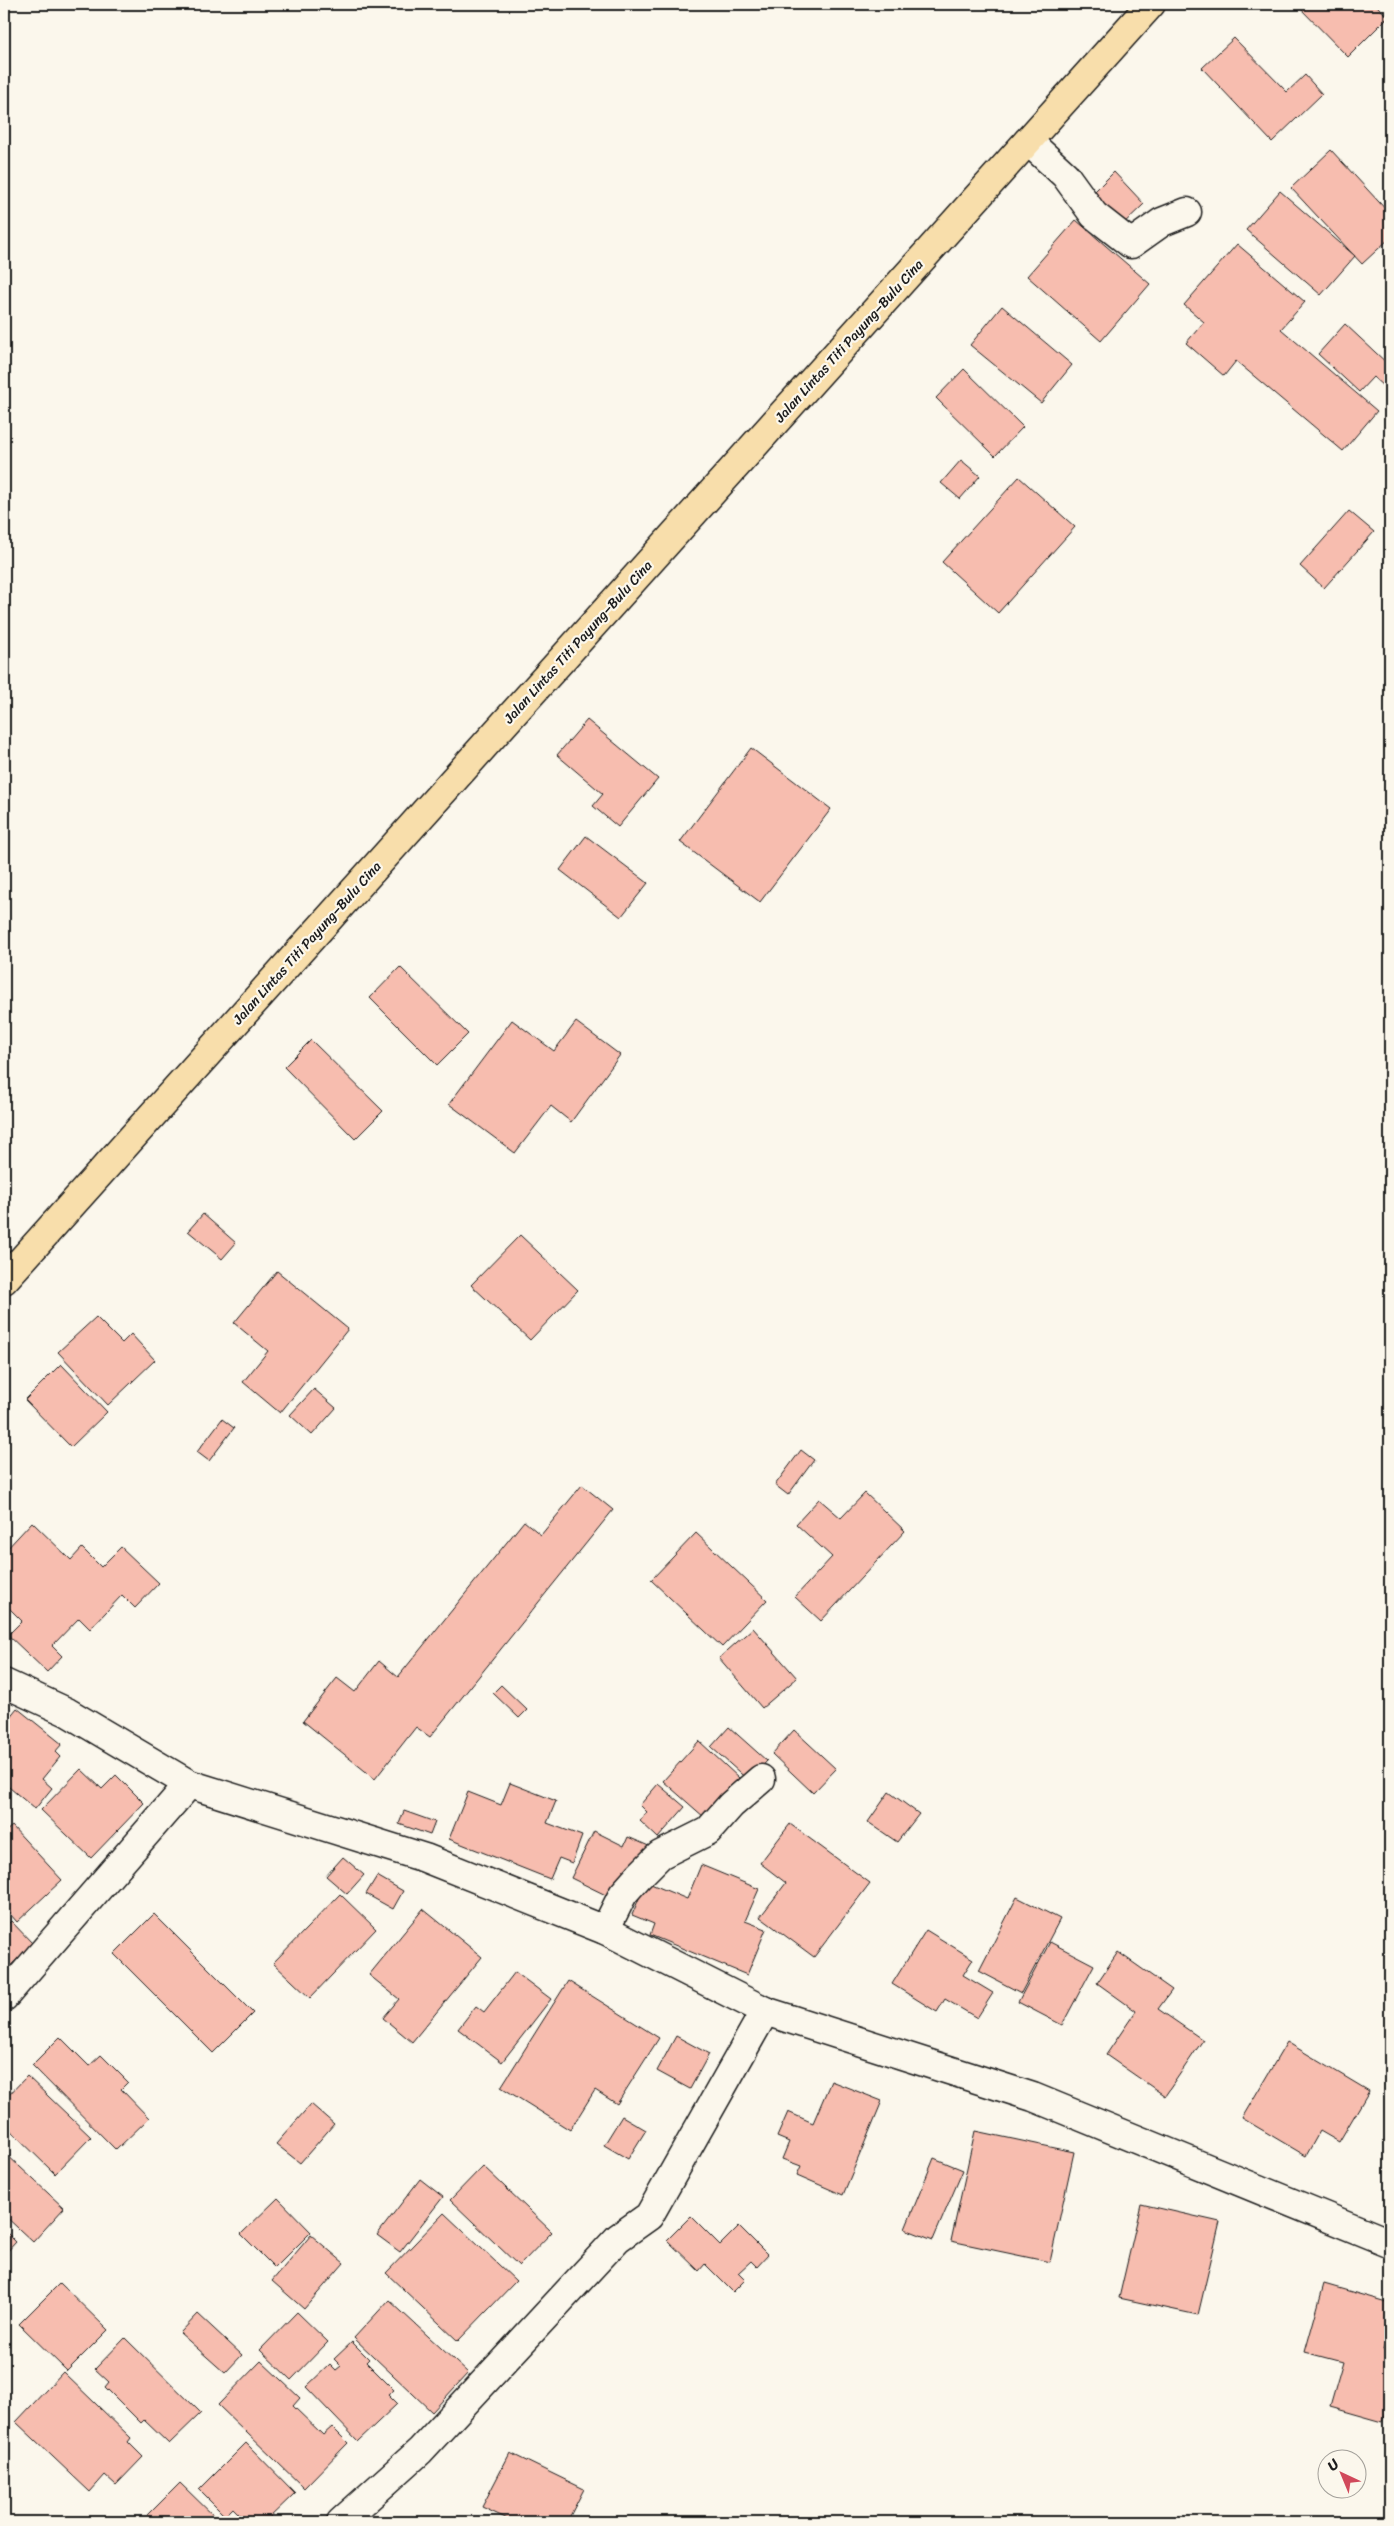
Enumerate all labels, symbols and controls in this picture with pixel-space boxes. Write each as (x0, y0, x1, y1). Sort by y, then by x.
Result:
street label: Jalan Lintas Titi Payung–Bulu Cina (768, 254, 930, 429)
street label: Jalan Lintas Titi Payung–Bulu Cina (497, 555, 659, 730)
street label: Jalan Lintas Titi Payung–Bulu Cina (226, 856, 388, 1031)
north arrow (1316, 2448, 1366, 2498)
text: U (1321, 2452, 1346, 2477)

